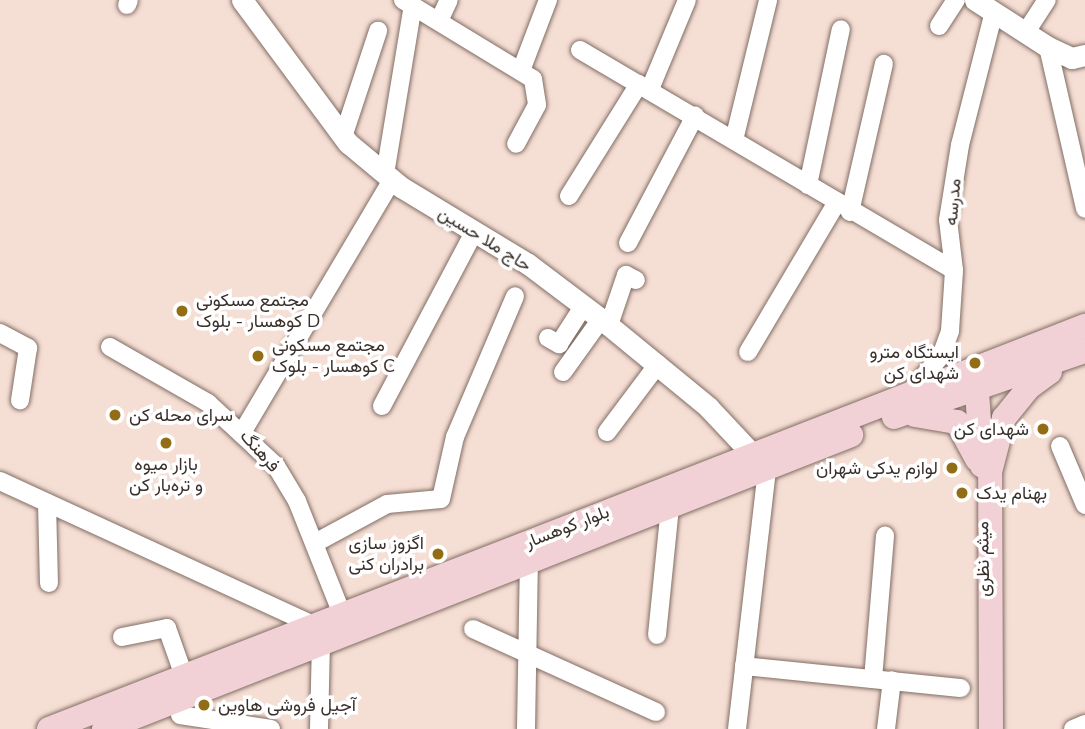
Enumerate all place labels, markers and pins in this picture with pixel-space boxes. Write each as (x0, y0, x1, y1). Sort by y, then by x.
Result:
place label: مجتمع مسکونی کوهسار - بلوک D (196, 290, 320, 332)
marker: مجتمع مسکونی کوهسار - بلوک D (174, 303, 190, 319)
place label: مجتمع مسکونی کوهسار - بلوک C (272, 335, 395, 378)
place label: ایستگاه مترو شهدای کن (869, 342, 959, 384)
marker: مجتمع مسکونی کوهسار - بلوک C (250, 348, 266, 364)
marker: ایستگاه مترو شهدای کن (965, 353, 985, 373)
place label: سرای محله کن (129, 404, 233, 426)
marker: سرای محله کن (107, 407, 123, 423)
place label: شهدای کن (954, 418, 1029, 440)
marker: شهدای کن (1035, 421, 1051, 437)
marker: بازار میوه و تره‌بار کن (158, 435, 174, 451)
place label: بازار میوه و تره‌بار کن (129, 454, 203, 496)
place label: لوازم یدکی شهران (816, 457, 938, 479)
marker: لوازم یدکی شهران (944, 460, 960, 476)
place label: بهنام یدک (976, 482, 1047, 504)
marker: بهنام یدک (954, 485, 970, 501)
place label: اگزوز سازی برادران کنی (349, 533, 424, 576)
marker: اگزوز سازی برادران کنی (430, 546, 446, 562)
place label: آجیل فروشی هاوین (218, 694, 356, 716)
marker: آجیل فروشی هاوین (196, 697, 212, 713)

